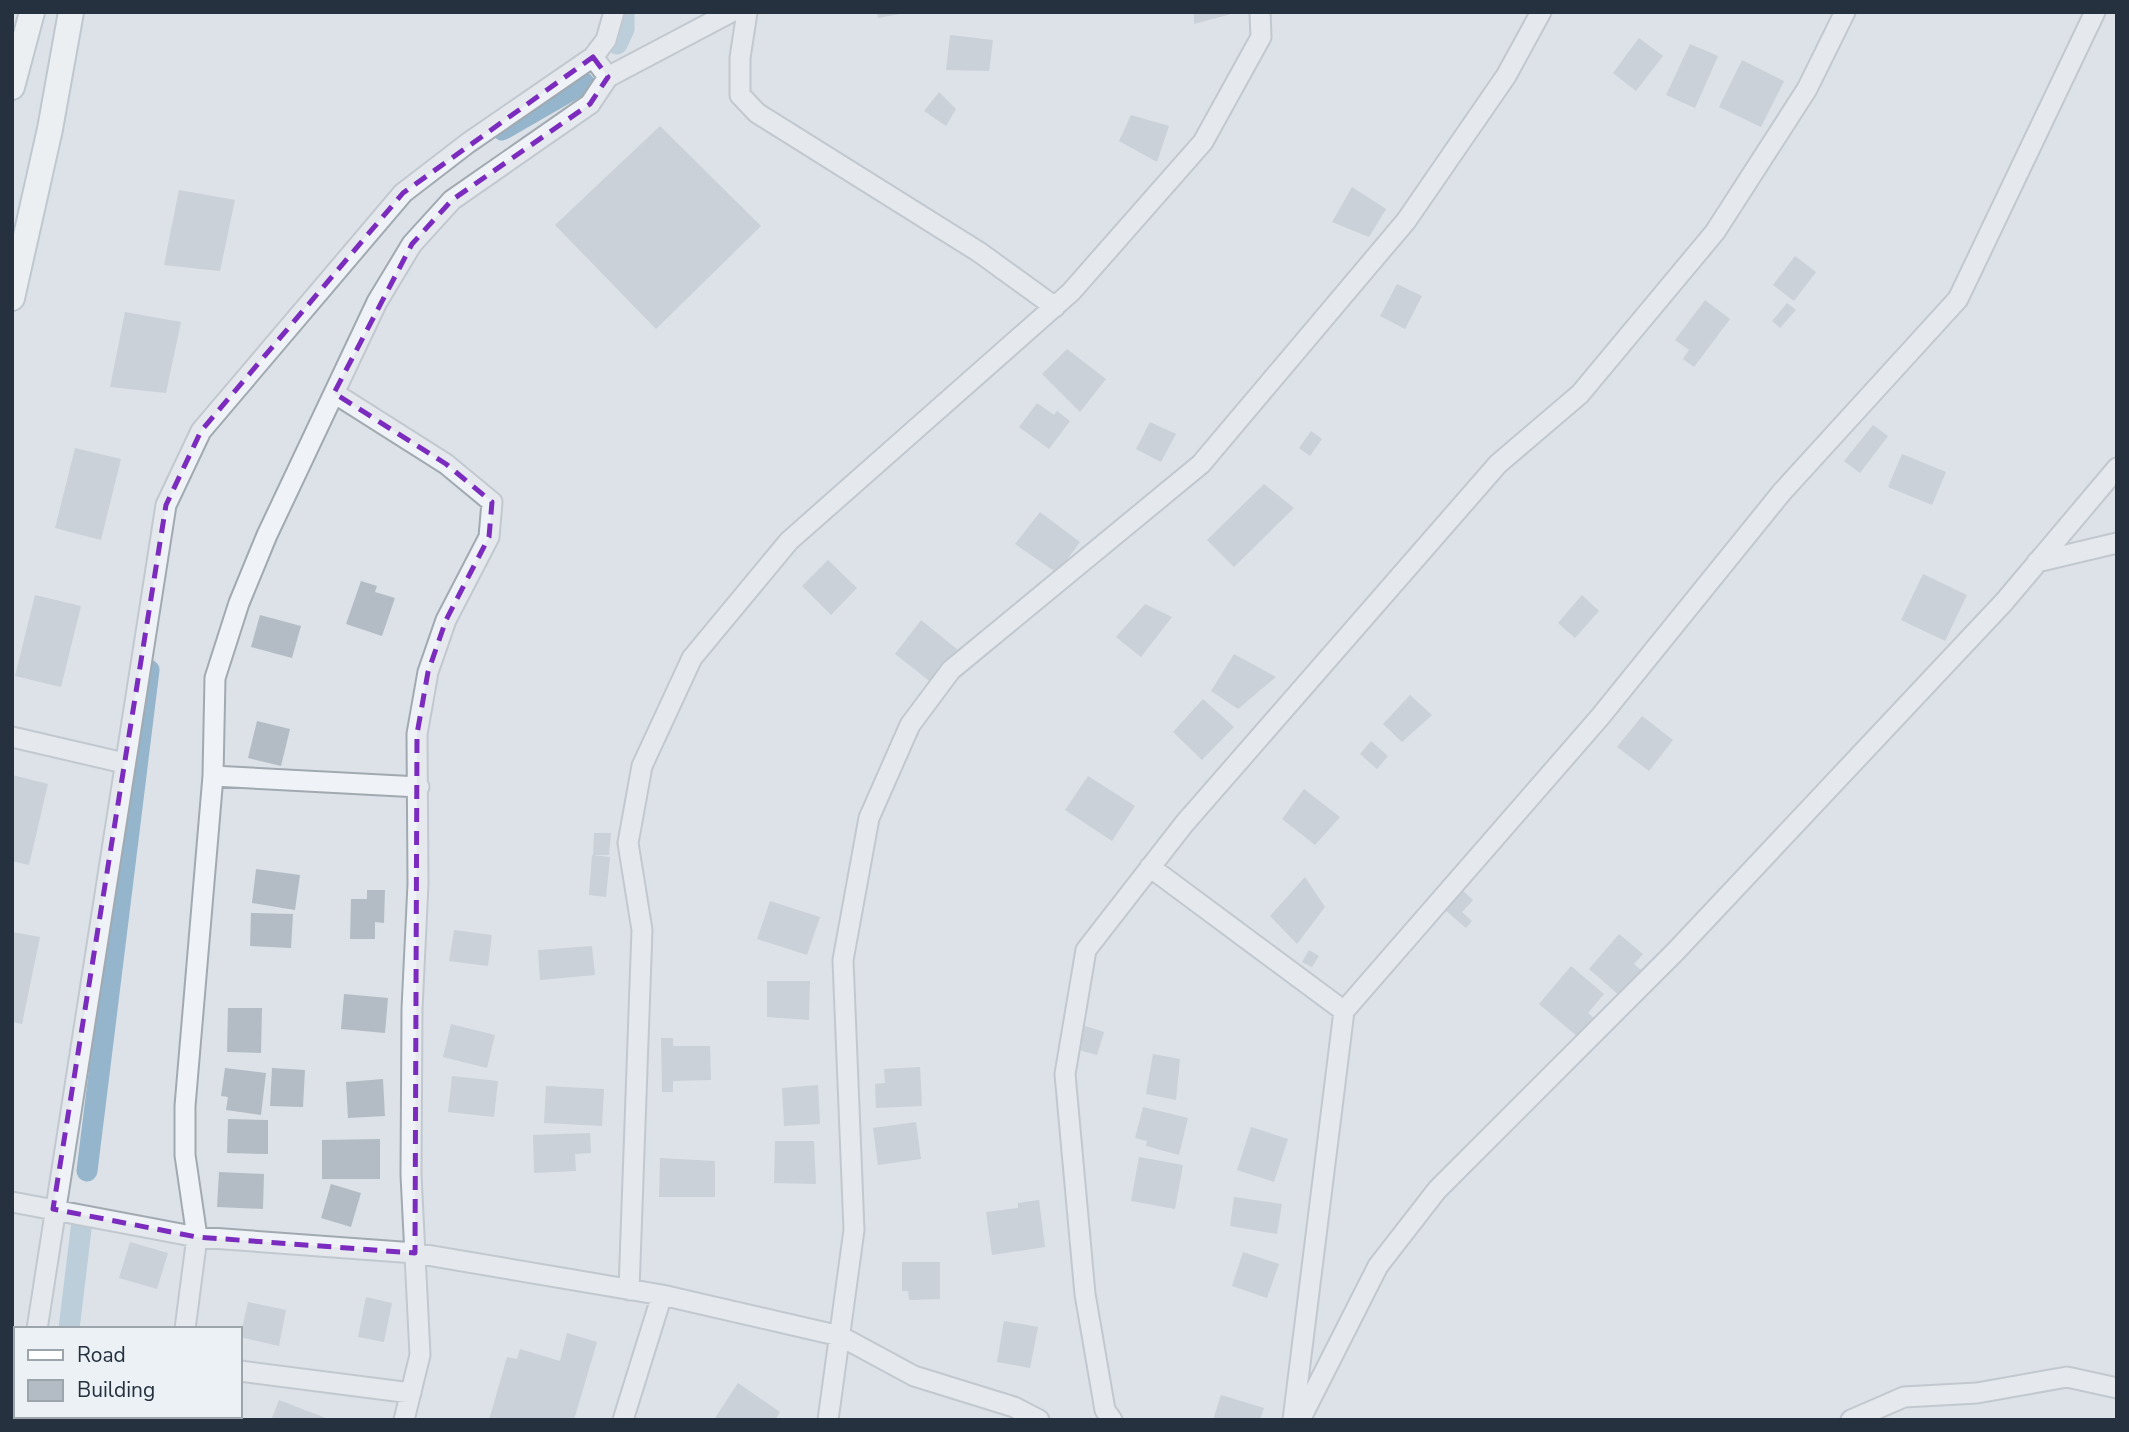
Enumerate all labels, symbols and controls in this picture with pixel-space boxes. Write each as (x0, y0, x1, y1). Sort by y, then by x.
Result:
legend (14, 1327, 242, 1418)
text: Road (77, 1341, 126, 1369)
text: Building (77, 1376, 155, 1404)

